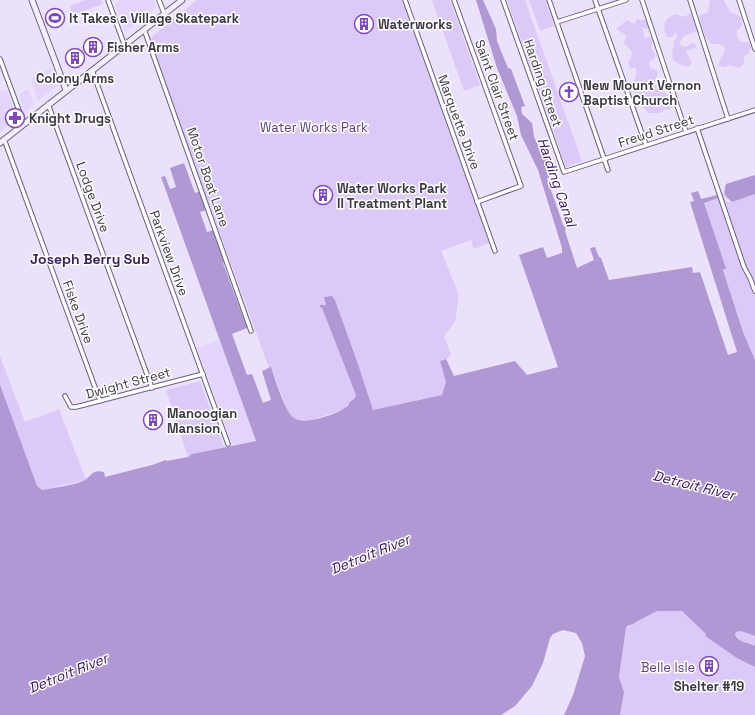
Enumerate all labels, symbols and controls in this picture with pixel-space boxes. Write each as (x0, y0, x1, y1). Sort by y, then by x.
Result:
sports icon: It Takes a Village Skatepark (44, 7, 66, 29)
place label: It Takes a Village Skatepark (69, 10, 240, 27)
building icon: Waterworks (353, 13, 375, 35)
place label: Waterworks (378, 16, 452, 33)
building icon: Fisher Arms (82, 36, 104, 58)
street label: Saint Clair Street (471, 37, 523, 143)
street label: Harding Street (520, 37, 566, 129)
place label: Fisher Arms (107, 39, 180, 56)
building icon: Colony Arms (64, 47, 86, 69)
place label: Colony Arms (36, 70, 114, 87)
street label: Marquette Drive (434, 72, 484, 172)
place label: New Mount Vernon Baptist Church (583, 77, 701, 109)
church icon: New Mount Vernon Baptist Church (558, 81, 580, 103)
pharmacy icon: Knight Drugs (4, 107, 26, 129)
place label: Knight Drugs (29, 110, 111, 127)
street label: Freud Street (616, 111, 696, 151)
park label: Water Works Park (260, 119, 368, 136)
street label: Motor Boat Lane (183, 125, 233, 229)
water label: Harding Canal (533, 135, 581, 230)
street label: Lodge Drive (72, 159, 114, 235)
place label: Water Works Park II Treatment Plant (337, 180, 448, 212)
building icon: Water Works Park II Treatment Plant (312, 184, 334, 206)
street label: Parkview Drive (146, 208, 192, 298)
district label: Joseph Berry Sub (30, 250, 150, 268)
street label: Fiske Drive (59, 278, 97, 346)
street label: Dwight Street (84, 363, 172, 403)
place label: Manoogian Mansion (167, 405, 237, 437)
building icon: Manoogian Mansion (142, 409, 164, 431)
water label: Detroit River (651, 466, 739, 504)
water label: Detroit River (328, 529, 414, 578)
water label: Detroit River (26, 648, 112, 697)
building icon: Shelter #19 (698, 655, 720, 677)
park label: Belle Isle (641, 659, 695, 676)
place label: Shelter #19 (674, 678, 744, 695)

